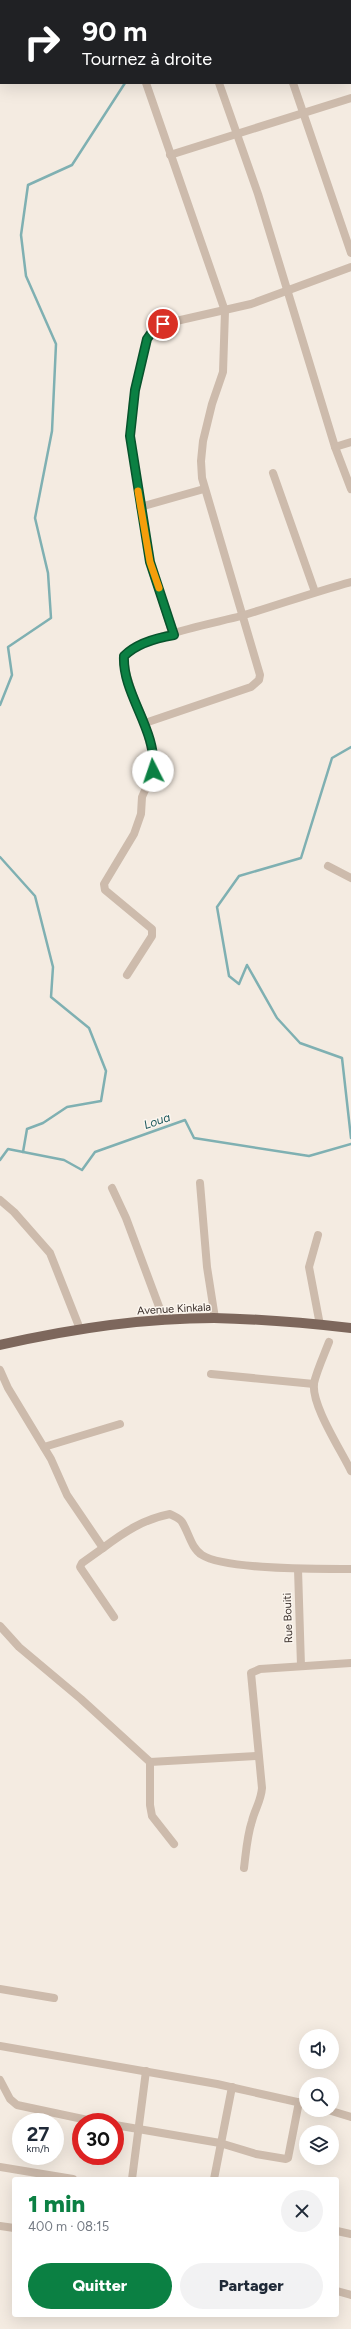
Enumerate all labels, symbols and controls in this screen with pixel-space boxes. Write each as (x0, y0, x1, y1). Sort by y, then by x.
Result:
text: 90 m (82, 14, 147, 48)
icon: right (16, 16, 68, 68)
text: Tournez à droite (82, 48, 212, 70)
pin (146, 307, 180, 341)
icon: arrive (152, 313, 174, 335)
position arrow (132, 750, 174, 792)
water label: Loua (142, 1110, 172, 1132)
street label: Avenue Kinkala (137, 1301, 211, 1317)
street label: Rue Bouiti (281, 1593, 295, 1643)
map controls (299, 2029, 339, 2165)
button: sound (299, 2029, 339, 2069)
button: search (299, 2077, 339, 2117)
speed limit sign: 30 (72, 2113, 124, 2165)
text: 27 (27, 2122, 49, 2146)
button: layers (299, 2125, 339, 2165)
text: km/h (27, 2142, 49, 2155)
text: 1 min (28, 2189, 85, 2218)
button: close (281, 2190, 323, 2232)
text: 400 m · 08:15 (28, 2219, 109, 2234)
button: Quitter (28, 2263, 172, 2309)
button: Partager (180, 2263, 323, 2309)

